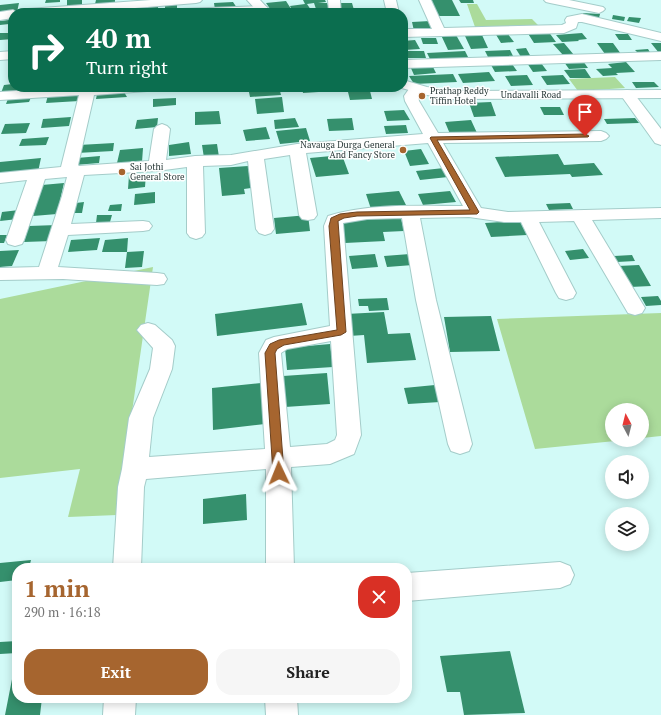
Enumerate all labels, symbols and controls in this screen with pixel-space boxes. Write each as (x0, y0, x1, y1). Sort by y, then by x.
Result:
text: 40 m (86, 19, 151, 56)
icon: right (20, 24, 72, 76)
text: Turn right (86, 55, 168, 79)
place label: Prathap Reddy Tiffin Hotel (430, 85, 489, 107)
street label: Undavalli Road (501, 89, 561, 101)
marker: Prathap Reddy Tiffin Hotel (417, 91, 427, 101)
pin (568, 95, 602, 136)
icon: arrive (574, 101, 596, 123)
place label: Navauga Durga General And Fancy Store (300, 139, 395, 161)
marker: Navauga Durga General And Fancy Store (398, 145, 408, 155)
place label: Sai Jothi General Store (130, 161, 185, 183)
marker: Sai Jothi General Store (117, 167, 127, 177)
north arrow (605, 403, 649, 447)
map controls (605, 403, 649, 551)
position arrow (258, 452, 300, 494)
button: sound (605, 455, 649, 499)
button: layers (605, 507, 649, 551)
text: 1 min (24, 572, 90, 604)
button: close (358, 576, 400, 618)
text: 290 m · 16:18 (24, 603, 101, 621)
button: Exit (24, 649, 208, 695)
button: Share (216, 649, 400, 695)

